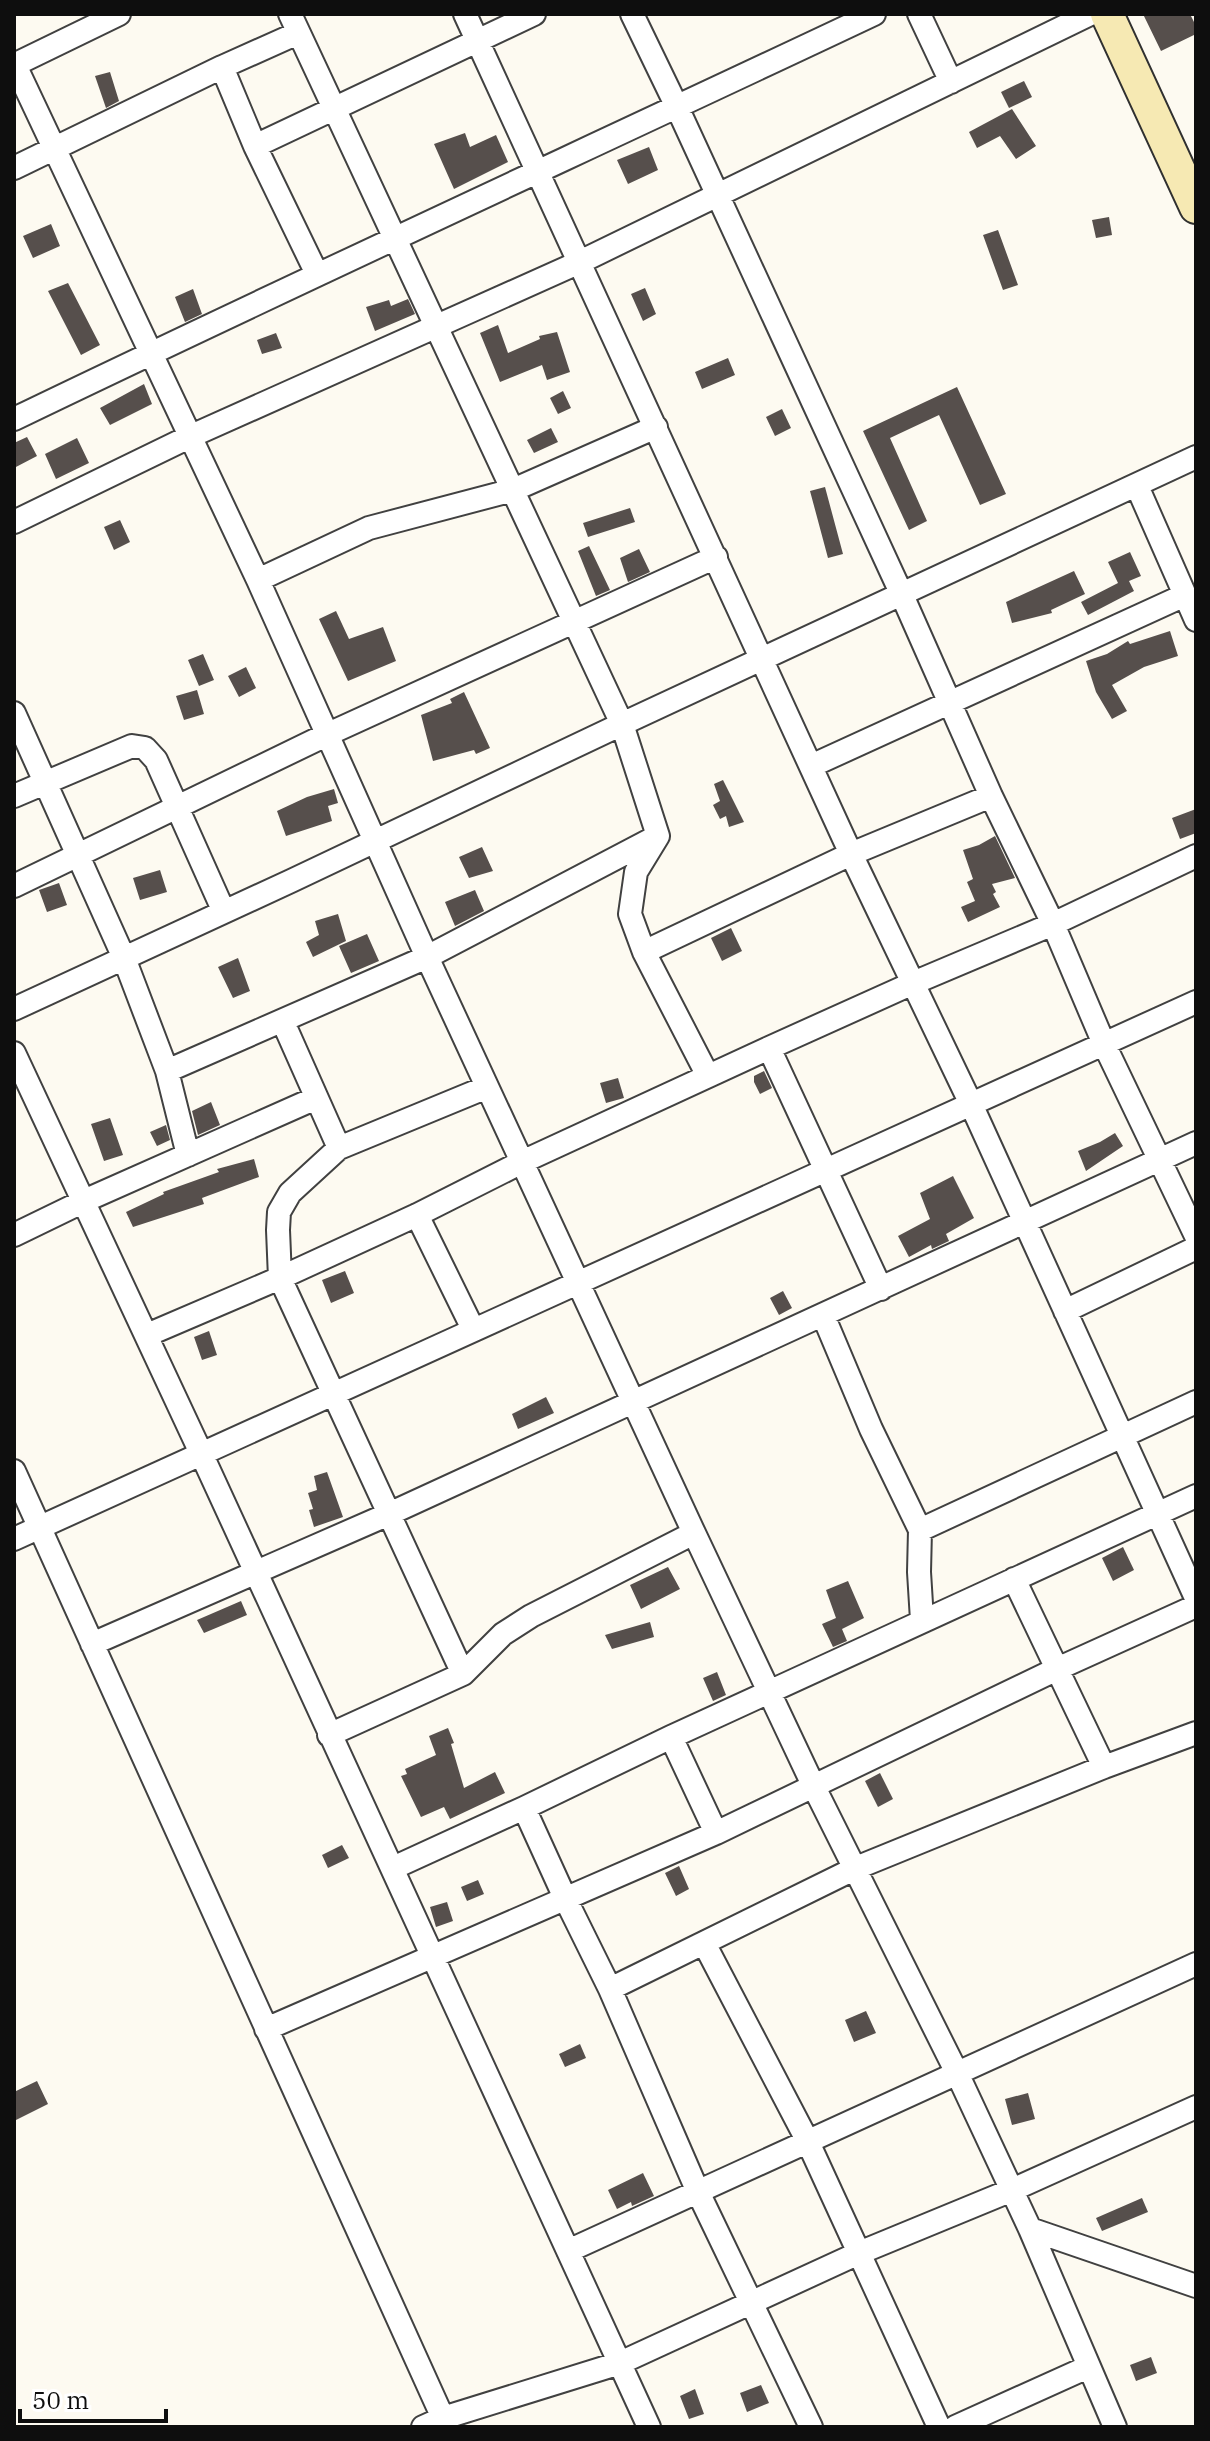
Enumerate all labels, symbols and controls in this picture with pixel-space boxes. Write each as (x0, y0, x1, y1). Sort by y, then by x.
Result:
scale bar (20, 2373, 166, 2423)
text: 50 m (32, 2384, 89, 2416)

